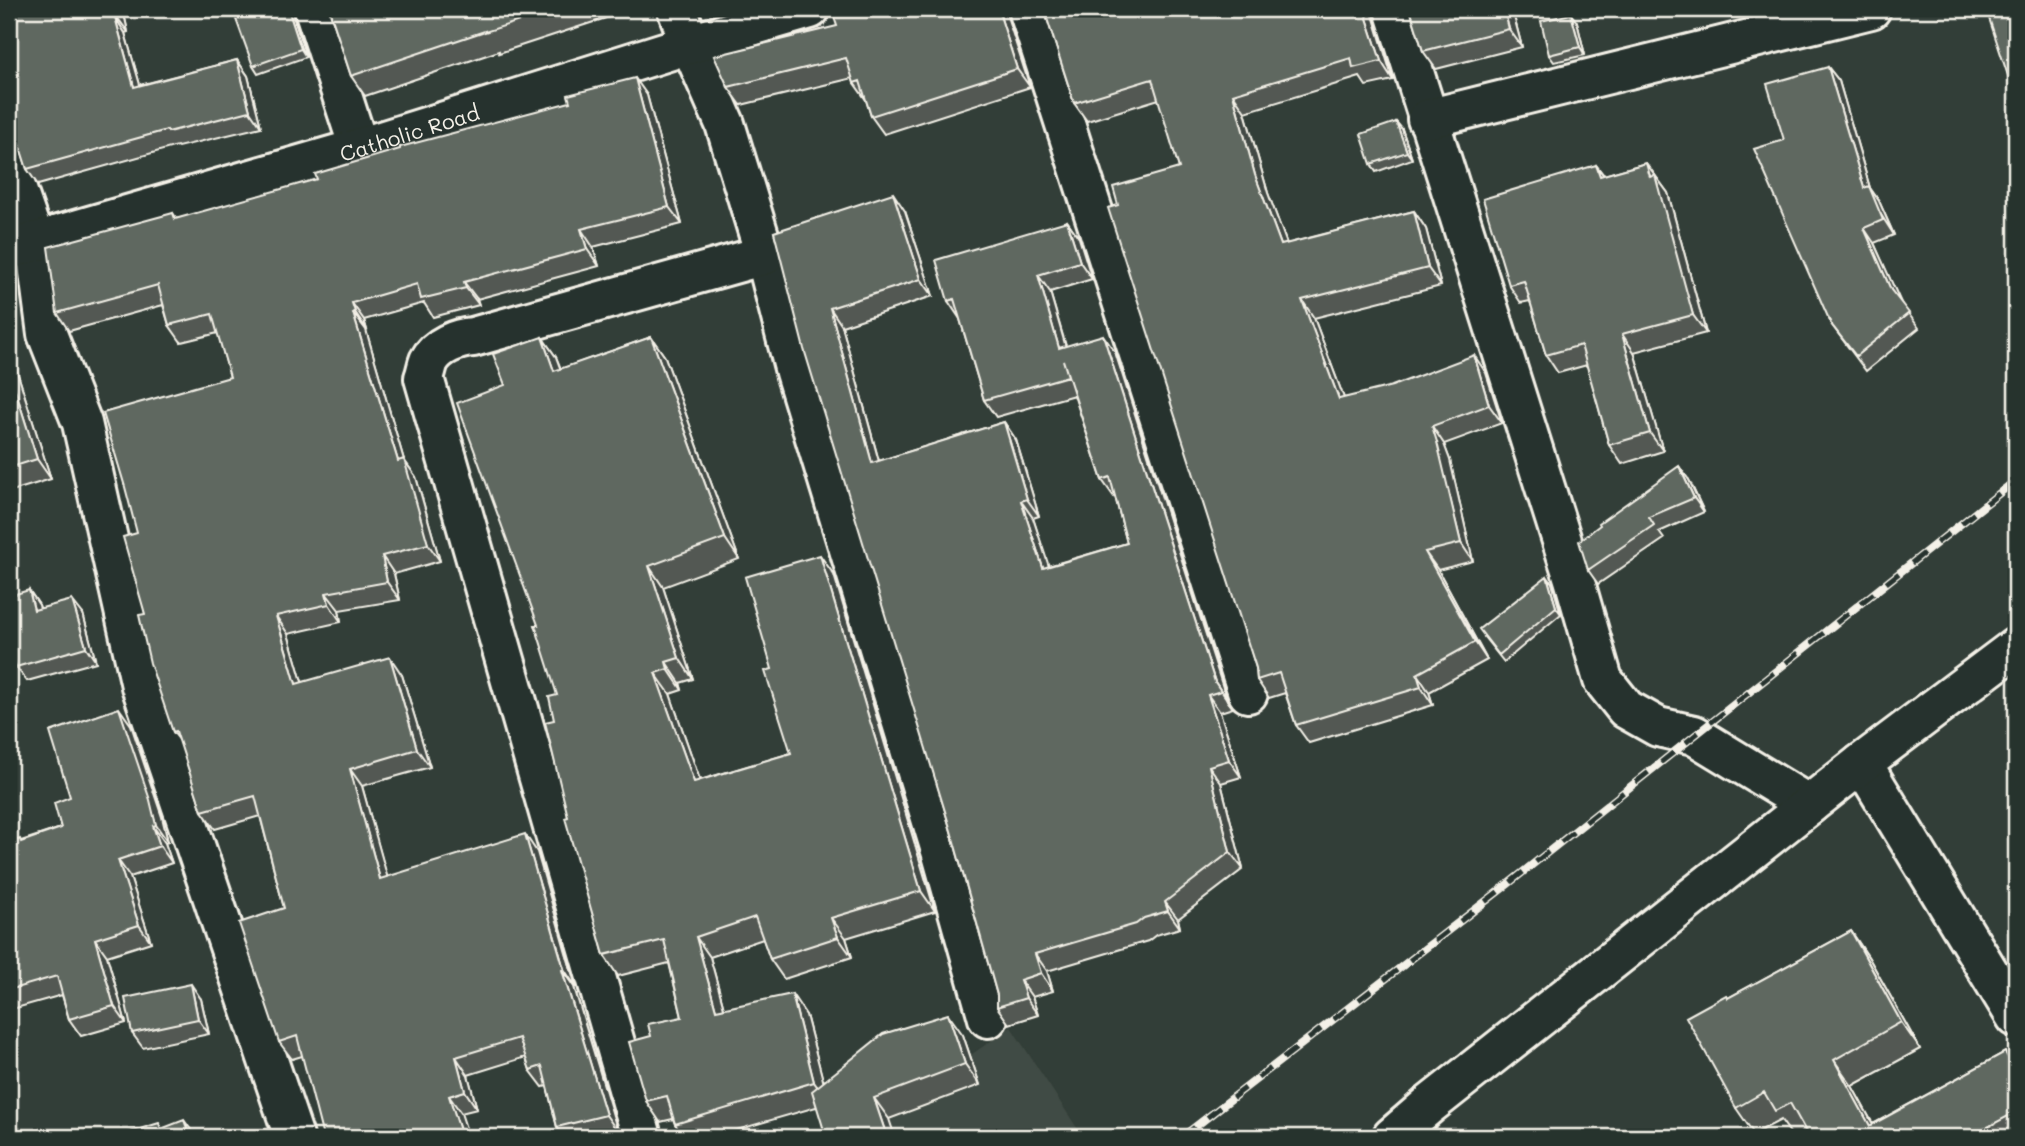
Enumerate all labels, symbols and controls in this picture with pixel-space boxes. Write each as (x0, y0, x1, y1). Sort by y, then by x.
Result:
street label: Catholic Road (336, 98, 482, 166)

